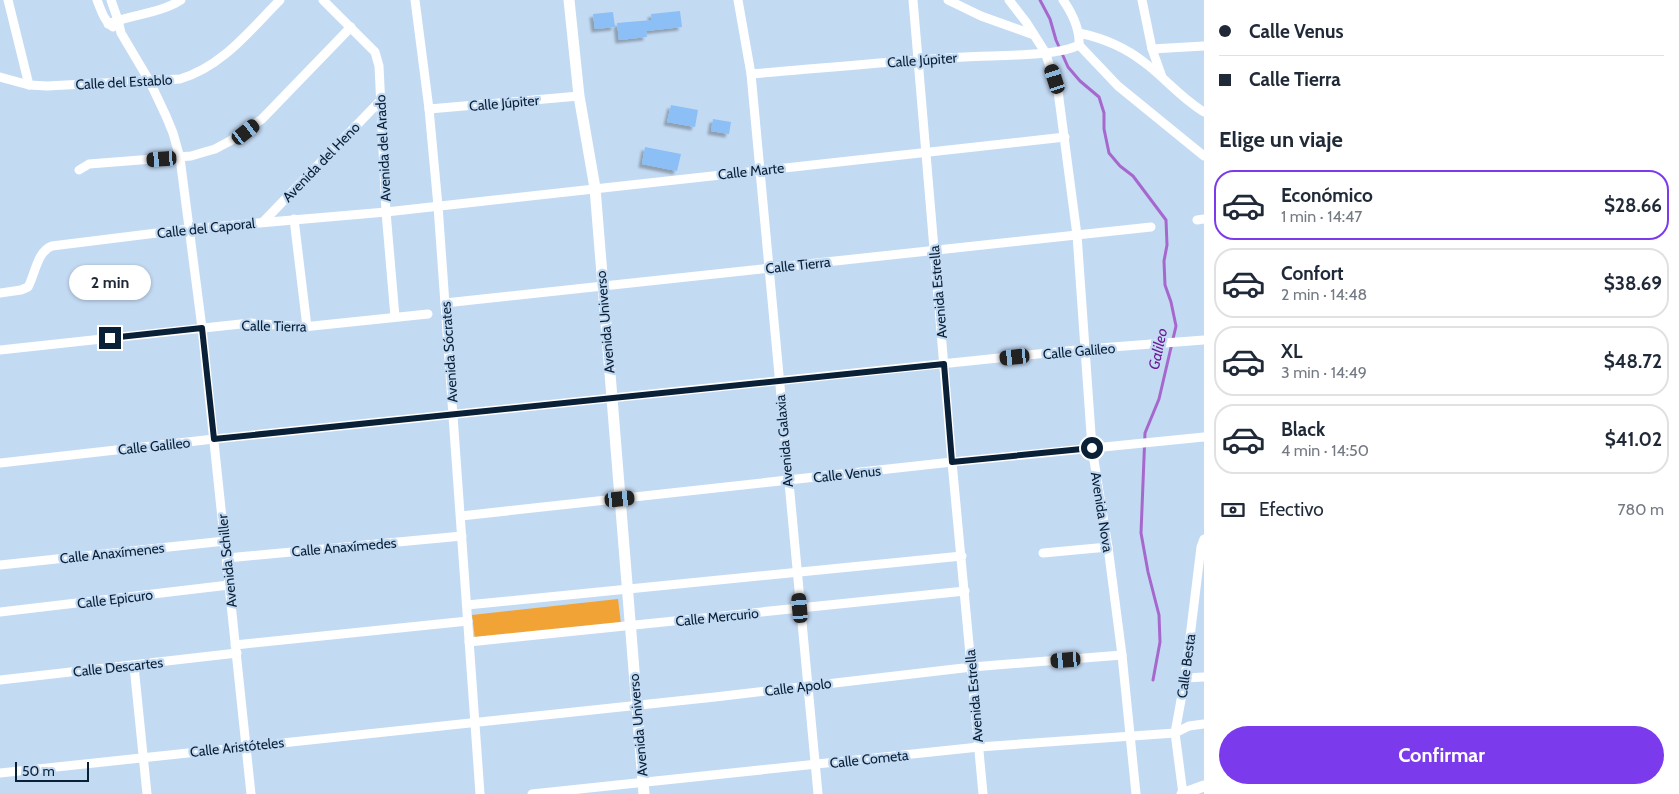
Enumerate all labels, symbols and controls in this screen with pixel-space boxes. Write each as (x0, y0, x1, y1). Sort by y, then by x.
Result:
text: Calle Venus (1249, 20, 1344, 43)
street label: Calle Júpiter (886, 49, 958, 71)
car (1043, 62, 1066, 96)
text: Calle Tierra (1249, 68, 1341, 91)
street label: Calle del Establo (75, 70, 173, 94)
street label: Calle Júpiter (468, 91, 540, 115)
street label: Avenida del Arado (371, 94, 395, 202)
car (229, 117, 262, 147)
street label: Avenida del Heno (278, 118, 364, 206)
text: Elige un viaje (1219, 126, 1343, 153)
car (146, 150, 177, 168)
street label: Calle Marte (717, 159, 785, 183)
icon: car (1221, 183, 1266, 228)
text: Económico (1281, 184, 1373, 207)
text: $28.66 (1604, 194, 1662, 217)
text: 1 min · 14:47 (1281, 207, 1362, 226)
street label: Calle del Caporal (156, 214, 257, 242)
street label: Avenida Estrella (925, 244, 951, 339)
street label: Calle Tierra (765, 253, 832, 277)
icon: car (1221, 261, 1266, 306)
text: Confort (1281, 262, 1344, 285)
callout: 2 min (69, 266, 151, 300)
street label: Avenida Universo (592, 270, 618, 374)
text: $38.69 (1604, 272, 1662, 295)
text: 2 min (91, 273, 129, 292)
text: 2 min · 14:48 (1281, 285, 1367, 304)
street label: Avenida Sócrates (436, 301, 462, 403)
street label: Calle Tierra (241, 316, 307, 336)
water label: Galileo (1145, 326, 1171, 371)
route end (99, 327, 121, 349)
street label: Calle Galileo (1042, 339, 1116, 363)
icon: car (1221, 339, 1266, 384)
text: XL (1281, 340, 1302, 363)
car (999, 348, 1030, 366)
text: $48.72 (1604, 350, 1662, 373)
text: 3 min · 14:49 (1281, 363, 1367, 382)
street label: Avenida Galaxia (771, 394, 797, 488)
icon: car (1221, 417, 1266, 462)
text: Black (1281, 418, 1325, 441)
text: $41.02 (1605, 428, 1662, 451)
street label: Calle Galileo (117, 433, 191, 459)
route start (1081, 437, 1103, 459)
text: 4 min · 14:50 (1281, 441, 1369, 460)
street label: Calle Venus (812, 461, 882, 487)
street label: Avenida Nova (1087, 470, 1117, 554)
car (604, 490, 635, 508)
icon: cash (1219, 496, 1247, 524)
text: Efectivo (1259, 498, 1324, 521)
text: 780 m (1617, 500, 1664, 519)
street label: Avenida Schiller (213, 513, 241, 609)
street label: Calle Anaxímedes (291, 533, 397, 561)
street label: Calle Anaxímenes (59, 539, 165, 567)
street label: Calle Epicuro (76, 585, 154, 613)
car (791, 592, 808, 624)
street label: Calle Mercurio (674, 604, 760, 630)
street label: Calle Besta (1173, 632, 1199, 699)
street label: Avenida Estrella (961, 648, 987, 743)
car (1050, 651, 1081, 669)
street label: Calle Descartes (72, 653, 164, 681)
street label: Avenida Universo (625, 673, 651, 777)
street label: Calle Apolo (764, 674, 833, 700)
button: Confirmar (1219, 726, 1664, 784)
street label: Calle Aristóteles (189, 733, 285, 761)
street label: Calle Cometa (829, 746, 910, 772)
scale bar (15, 759, 89, 782)
text: 50 m (22, 762, 55, 780)

